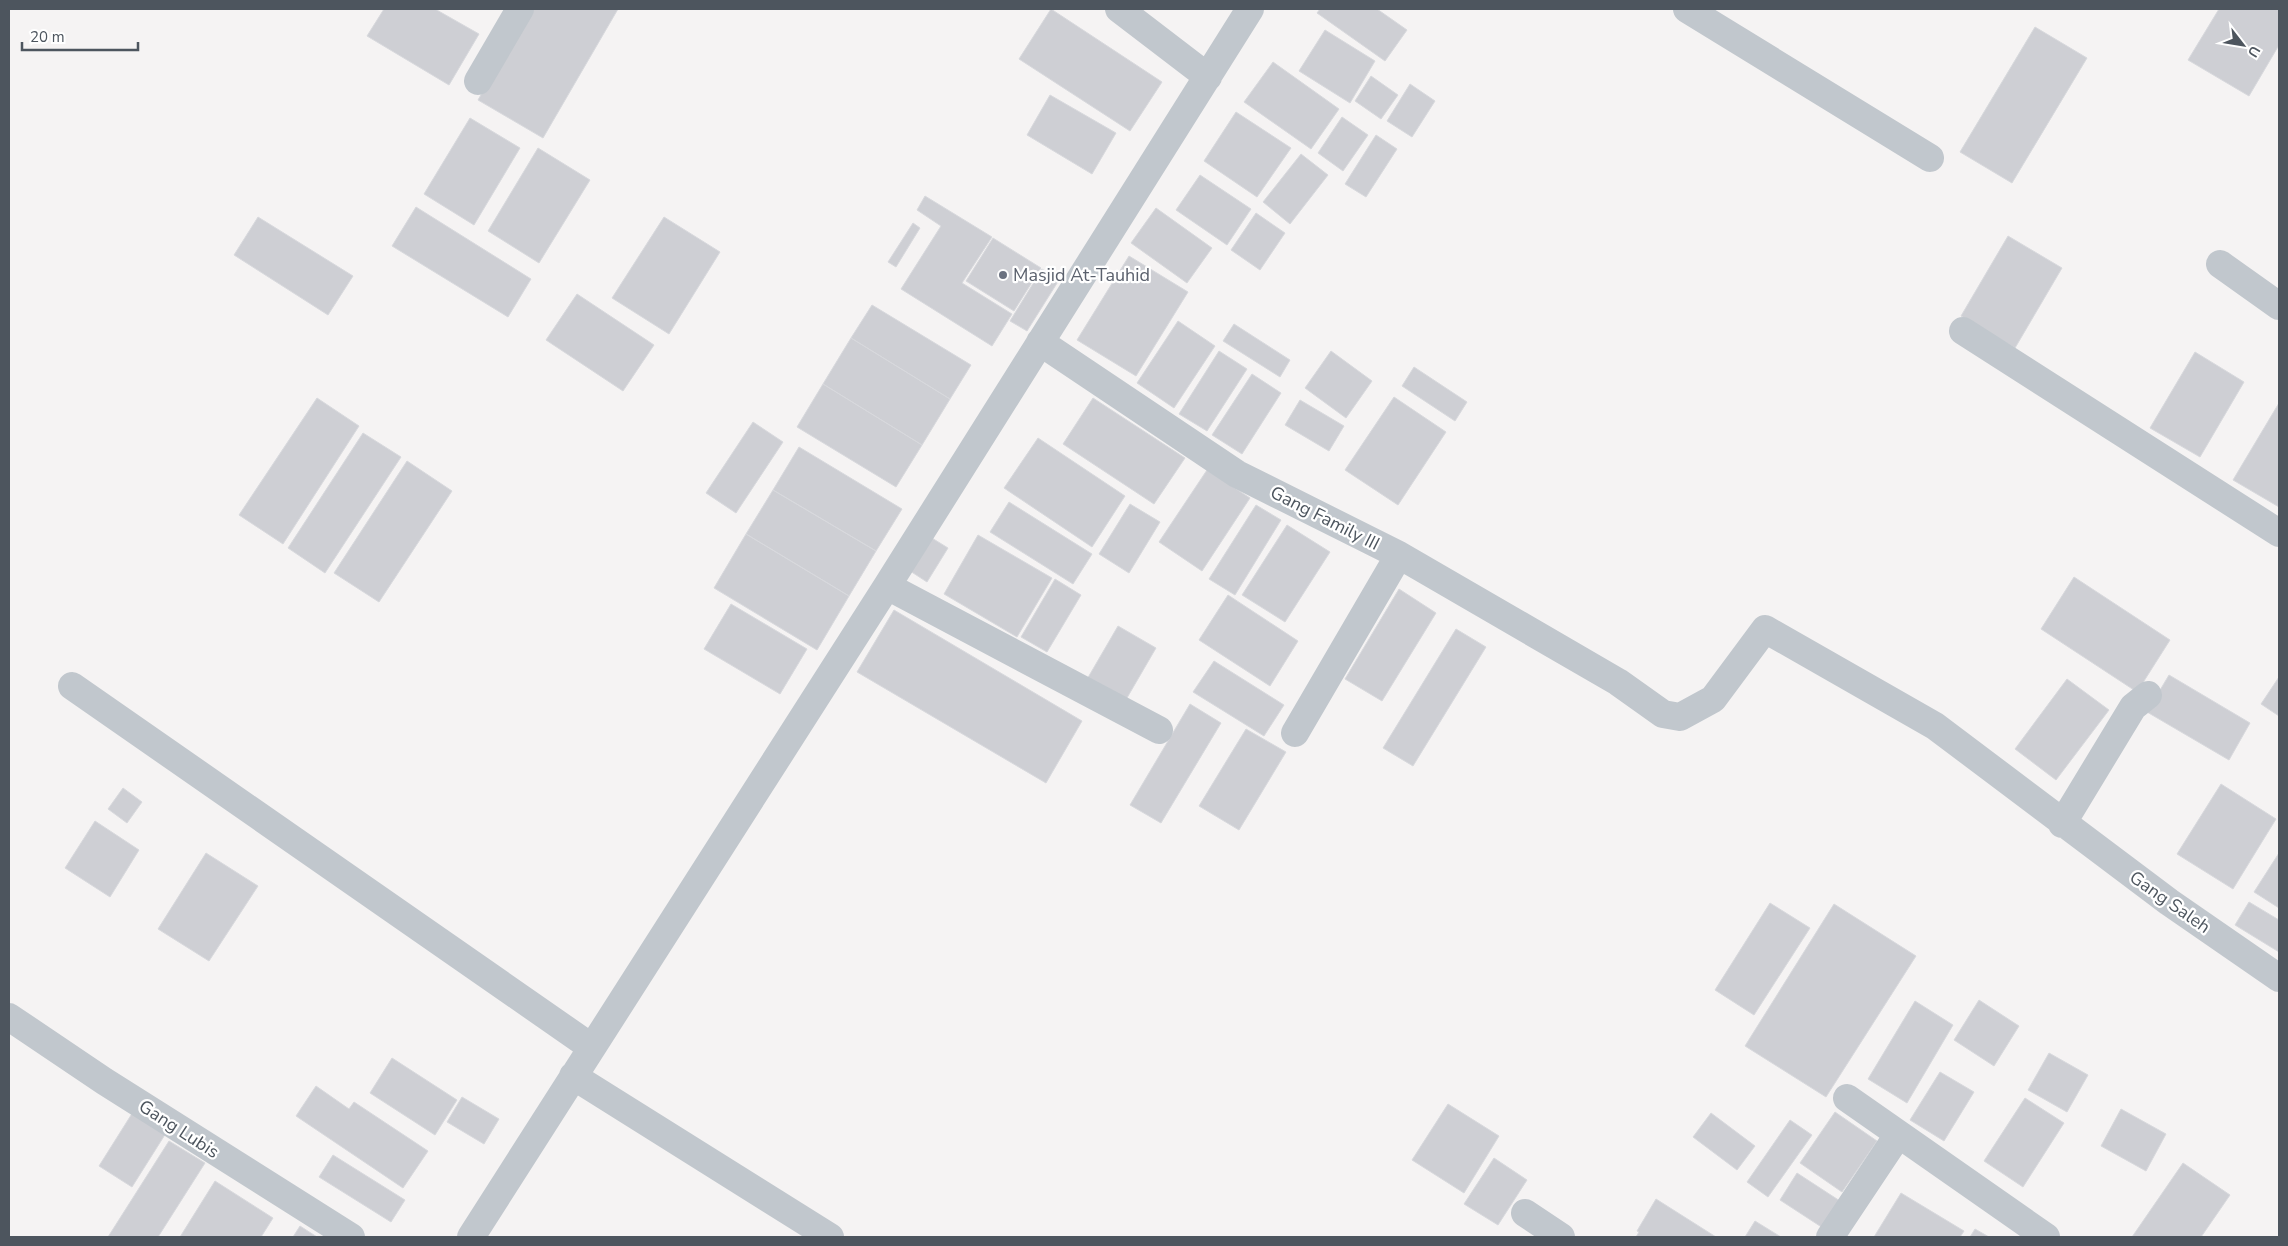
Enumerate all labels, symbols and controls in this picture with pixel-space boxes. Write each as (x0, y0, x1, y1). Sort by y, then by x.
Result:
scale bar (22, 20, 139, 52)
north arrow (2218, 20, 2268, 70)
text: 20 m (30, 27, 65, 47)
text: U (2243, 42, 2265, 61)
place label: Masjid At-Tauhid (1013, 263, 1150, 287)
marker: Masjid At-Tauhid (997, 269, 1009, 281)
street label: Gang Family III (1266, 480, 1384, 556)
street label: Gang Saleh (2125, 865, 2215, 939)
street label: Gang Lubis (134, 1094, 224, 1164)

